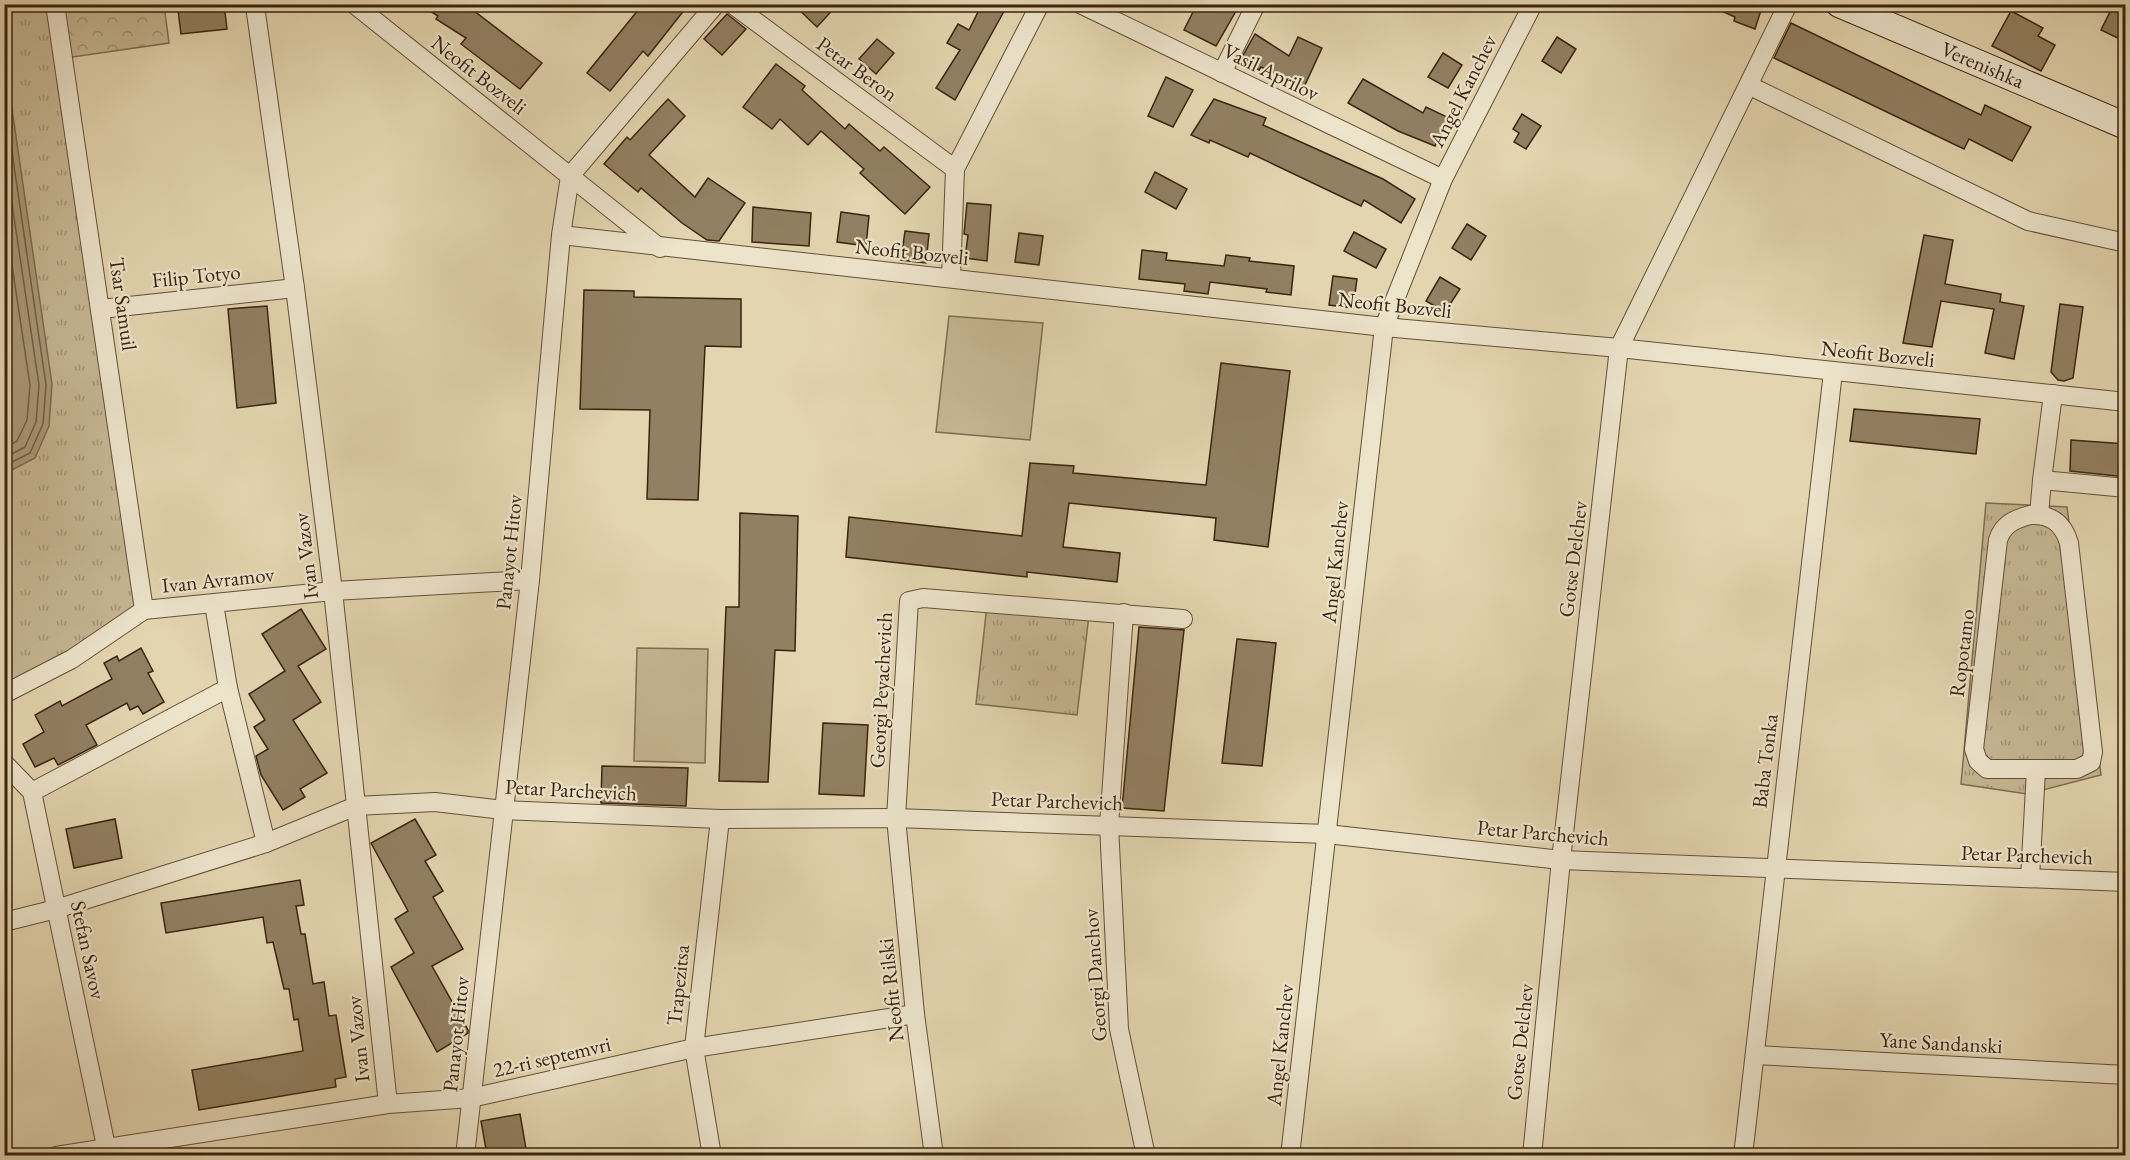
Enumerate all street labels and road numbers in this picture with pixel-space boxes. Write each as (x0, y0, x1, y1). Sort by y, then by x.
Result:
street label: Neofit Bozveli (426, 29, 533, 120)
street label: Angel Kanchev (1422, 29, 1503, 152)
street label: Petar Beron (811, 30, 903, 107)
street label: Verenishka (1937, 35, 2029, 94)
street label: Vasil Aprilov (1219, 37, 1324, 107)
street label: Neofit Bozveli (854, 232, 970, 271)
street label: Tsar Samuil (104, 255, 143, 352)
street label: Filip Totyo (150, 257, 242, 294)
street label: Neofit Bozveli (1337, 285, 1453, 324)
street label: Neofit Bozveli (1820, 334, 1936, 373)
street label: Panayot Hitov (489, 492, 528, 611)
street label: Gotse Delchev (1552, 498, 1593, 619)
street label: Angel Kanchev (1315, 499, 1354, 625)
street label: Ivan Vazov (287, 511, 324, 601)
street label: Ivan Avramov (160, 560, 276, 599)
street label: Ropotamo (1943, 607, 1980, 698)
street label: Georgi Peyachevich (863, 611, 898, 769)
street label: Baba Tonka (1745, 711, 1784, 810)
street label: Petar Parchevich (504, 773, 638, 806)
street label: Petar Parchevich (991, 785, 1124, 816)
street label: Petar Parchevich (1476, 813, 1610, 852)
street label: Petar Parchevich (1961, 839, 2094, 870)
street label: Stefan Savov (65, 898, 112, 1002)
street label: Georgi Danchov (1076, 907, 1113, 1042)
street label: Neofit Rilski (872, 937, 909, 1043)
street label: Trapezitsa (660, 943, 695, 1027)
street label: Panayot Hitov (436, 974, 475, 1093)
street label: Gotse Delchev (1500, 981, 1539, 1102)
street label: Angel Kanchev (1260, 982, 1299, 1108)
street label: Ivan Vazov (339, 994, 375, 1084)
street label: Yane Sandanski (1879, 1026, 2003, 1059)
street label: 22-ri septemvri (490, 1030, 613, 1083)

